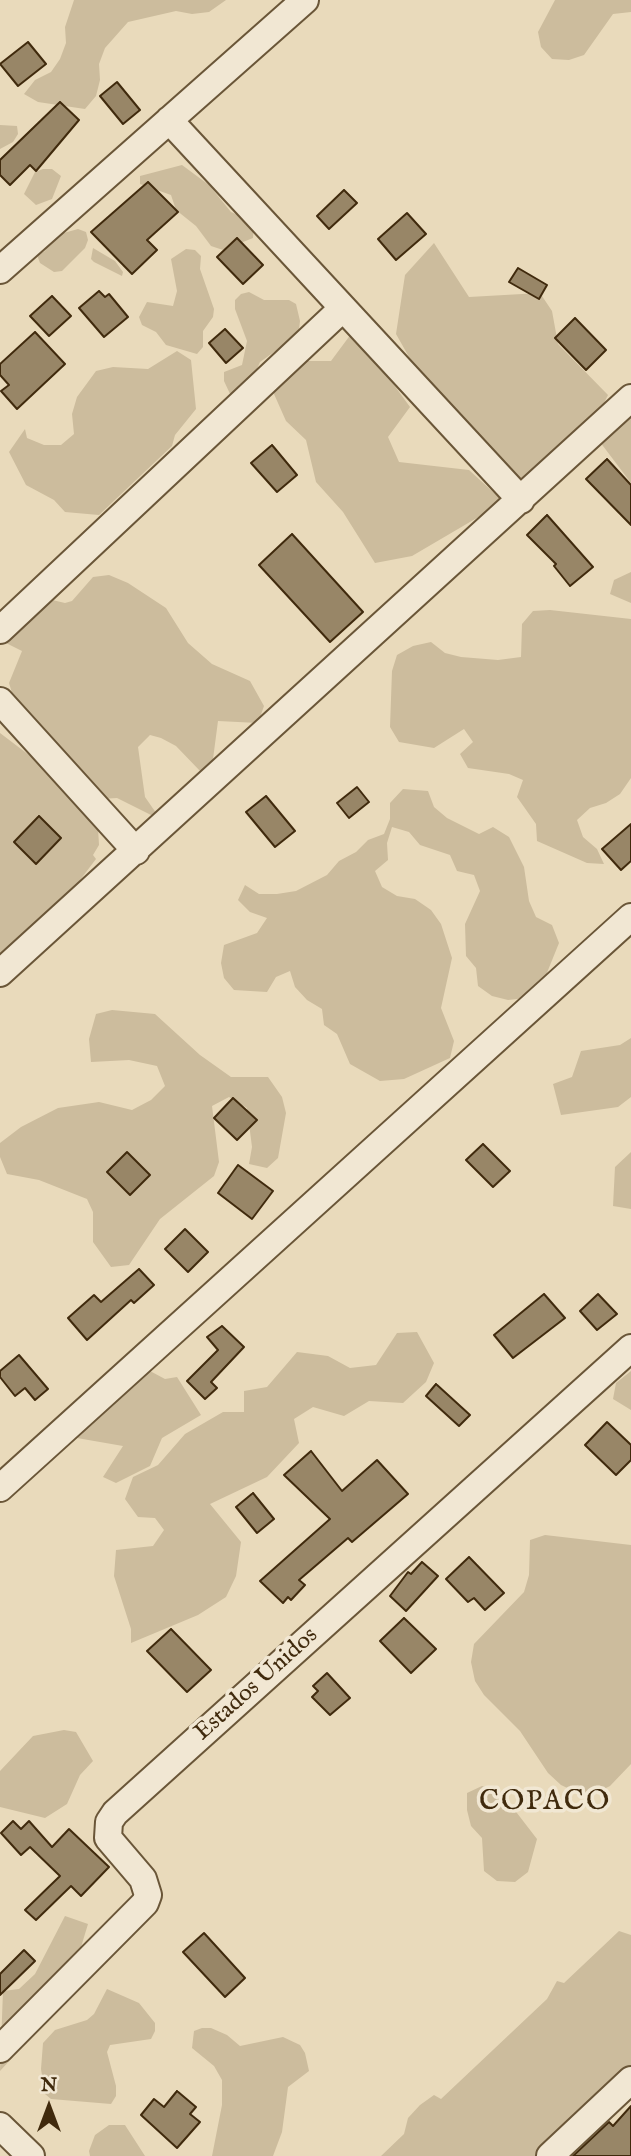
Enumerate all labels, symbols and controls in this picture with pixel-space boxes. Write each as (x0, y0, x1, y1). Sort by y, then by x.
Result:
street label: Estados Unidos (189, 1622, 325, 1748)
district label: COPACO (480, 1786, 610, 1820)
north arrow (14, 2072, 84, 2142)
text: N (41, 2074, 57, 2098)

